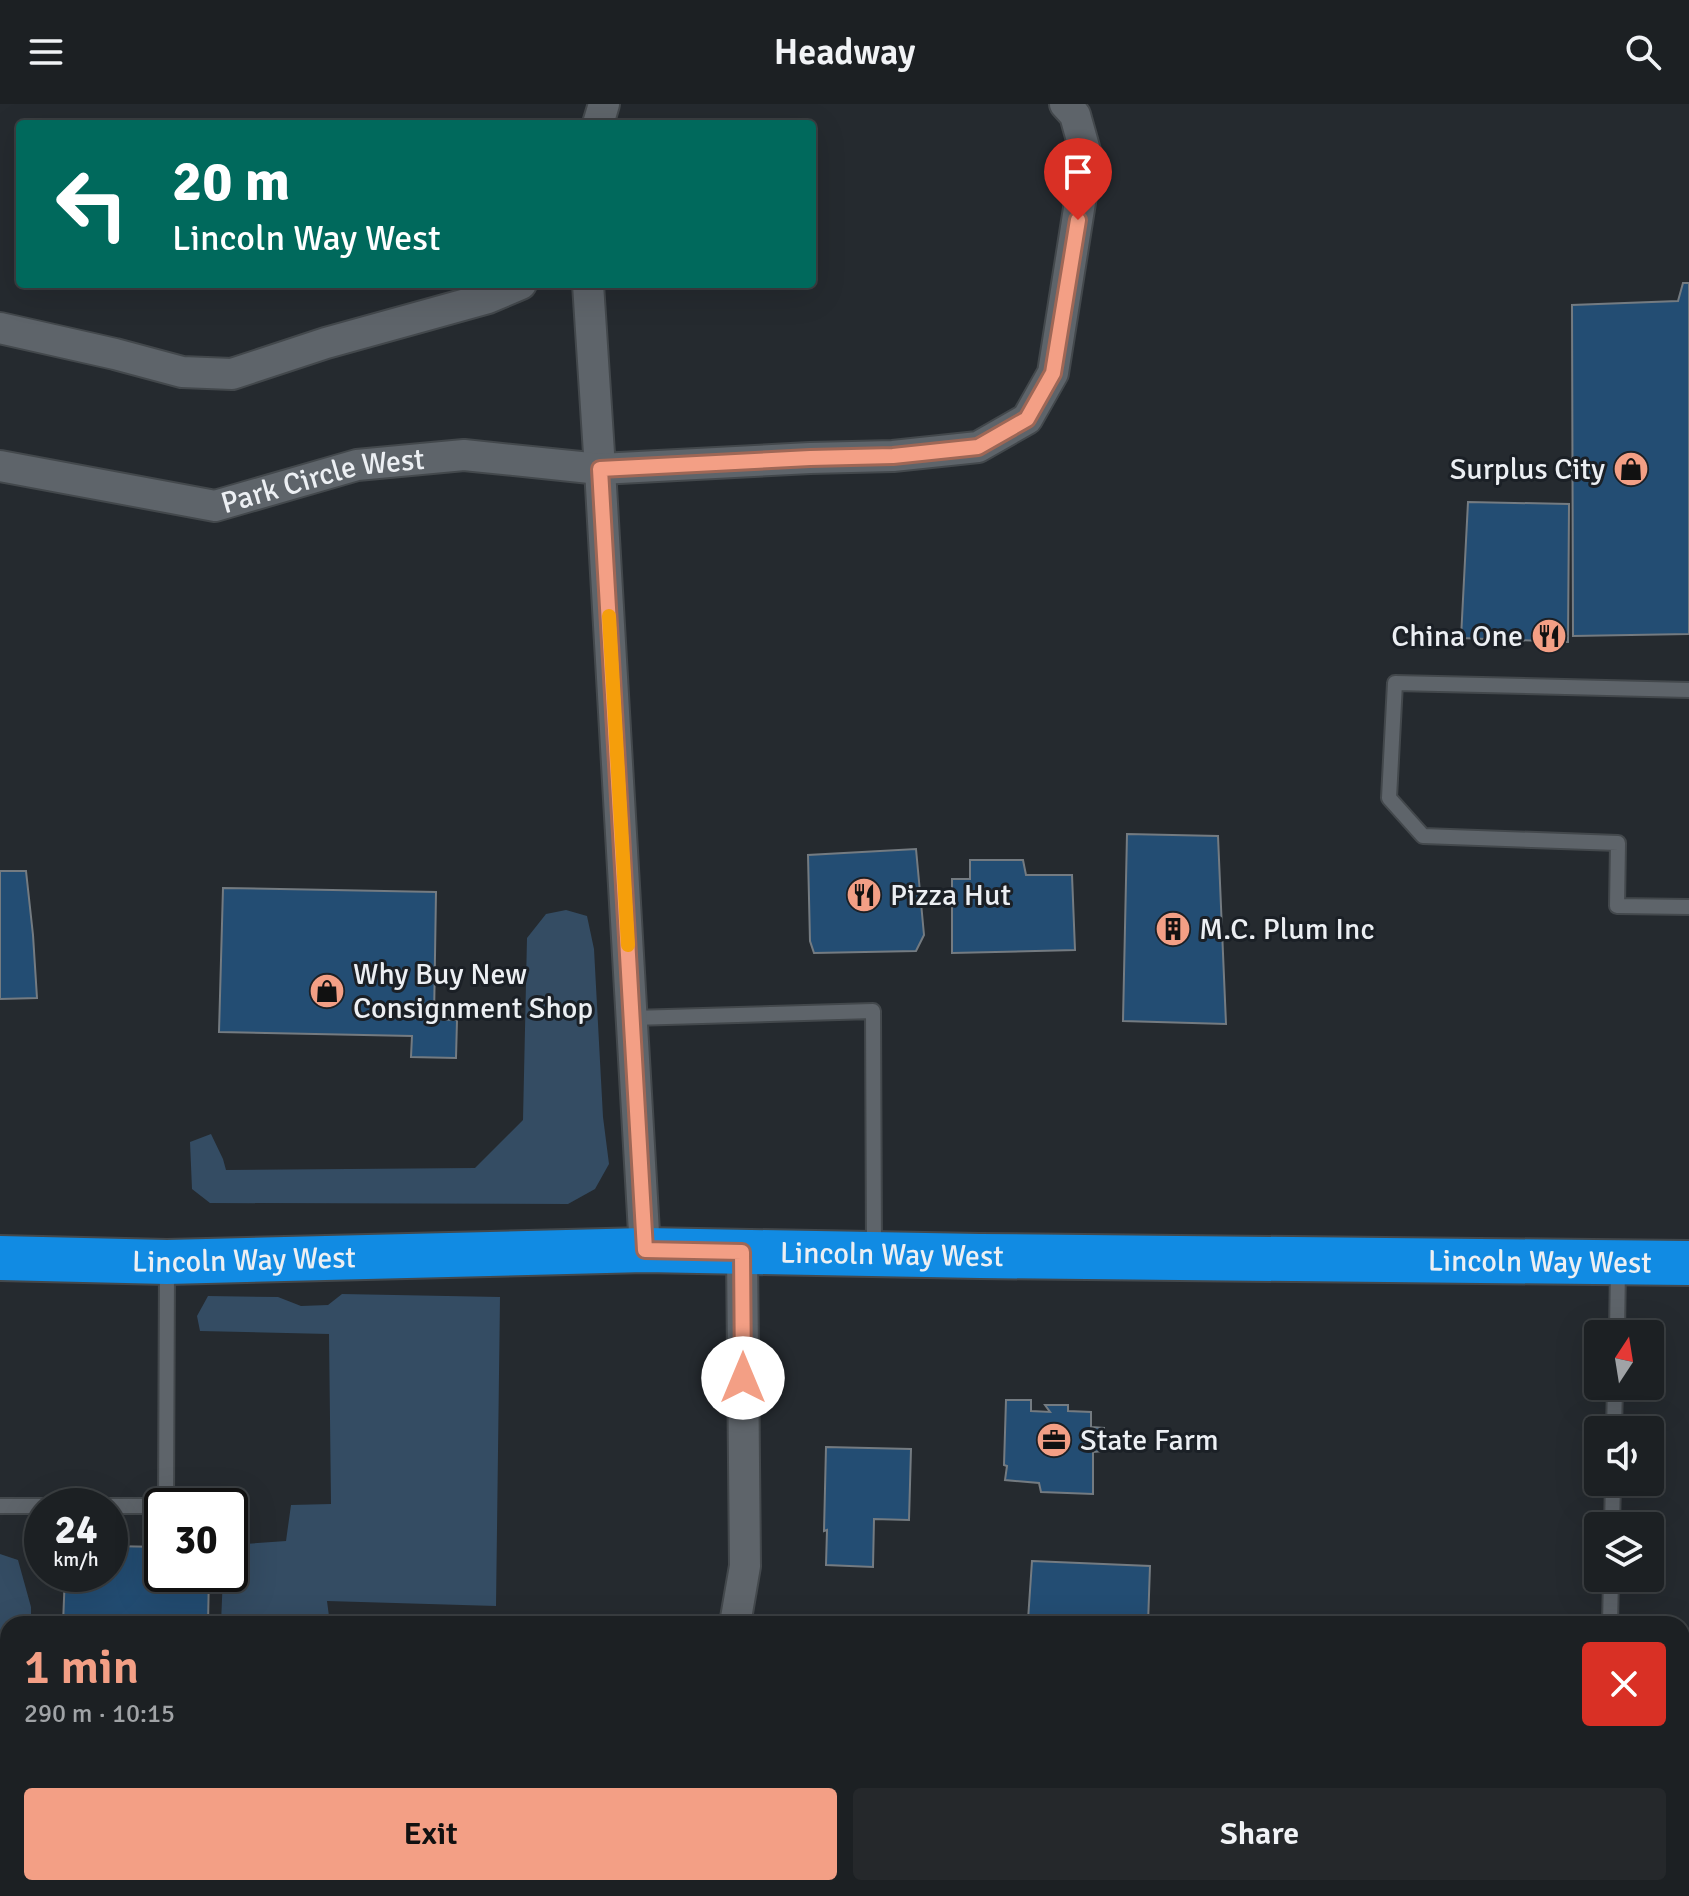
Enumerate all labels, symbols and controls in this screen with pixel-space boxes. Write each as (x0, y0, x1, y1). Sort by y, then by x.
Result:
icon: menu (24, 30, 68, 74)
text: Headway (774, 30, 915, 75)
icon: search (1621, 30, 1665, 74)
pin (1044, 138, 1112, 220)
text: 20 m (172, 147, 290, 216)
icon: arrive (1056, 150, 1100, 194)
icon: left (40, 152, 144, 256)
text: Lincoln Way West (172, 216, 441, 261)
street label: Park Circle West (217, 441, 426, 522)
shop icon: Surplus City (1612, 450, 1650, 488)
place label: Surplus City (1450, 451, 1605, 488)
restaurant icon: China One (1530, 617, 1568, 655)
place label: China One (1391, 618, 1523, 655)
restaurant icon: Pizza Hut (845, 876, 883, 914)
place label: Pizza Hut (890, 877, 1011, 914)
building icon: M.C. Plum Inc (1154, 910, 1192, 948)
place label: M.C. Plum Inc (1199, 911, 1375, 948)
place label: Why Buy New Consignment Shop (353, 956, 593, 1027)
shop icon: Why Buy New Consignment Shop (308, 972, 346, 1010)
street label: Lincoln Way West (779, 1234, 1004, 1275)
street label: Lincoln Way West (132, 1239, 356, 1281)
street label: Lincoln Way West (1428, 1242, 1652, 1282)
north arrow (1584, 1320, 1664, 1400)
map controls (1584, 1320, 1664, 1592)
position arrow (701, 1336, 785, 1420)
button: sound (1584, 1416, 1664, 1496)
office icon: State Farm (1035, 1421, 1073, 1459)
place label: State Farm (1080, 1422, 1219, 1459)
speed limit sign: 30 (144, 1488, 248, 1592)
text: 24 (54, 1505, 98, 1555)
button: layers (1584, 1512, 1664, 1592)
text: km/h (53, 1547, 99, 1572)
text: 1 min (24, 1638, 139, 1697)
button: close (1582, 1642, 1666, 1726)
text: 290 m · 10:15 (24, 1698, 175, 1730)
button: Exit (24, 1788, 837, 1880)
button: Share (853, 1788, 1666, 1880)

